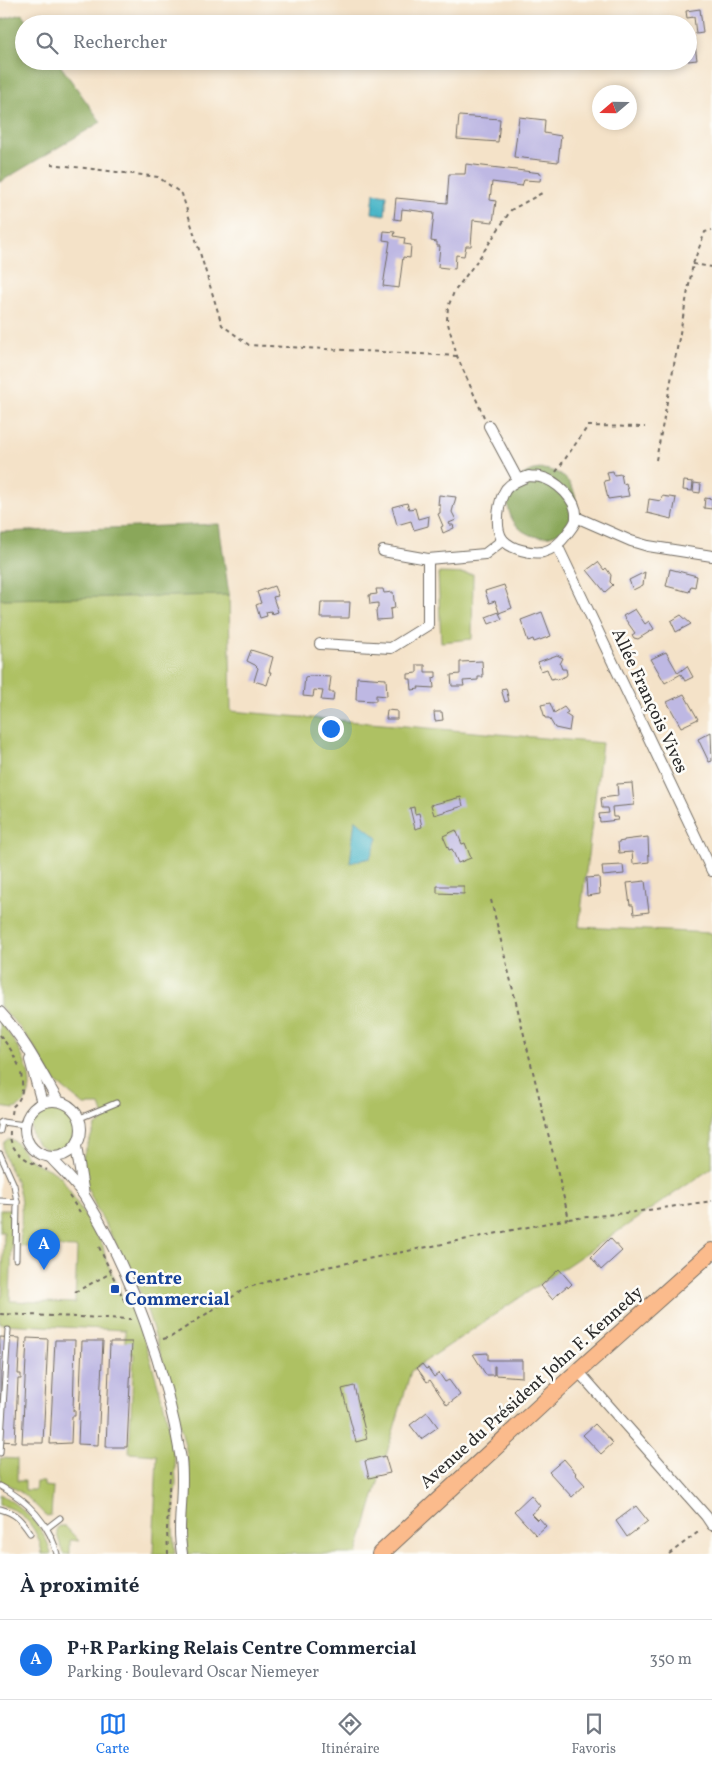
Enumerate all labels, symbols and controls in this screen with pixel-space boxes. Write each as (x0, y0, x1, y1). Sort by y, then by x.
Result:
search box (15, 15, 697, 70)
icon: search (33, 29, 61, 57)
text: Rechercher (73, 30, 167, 56)
north arrow (592, 85, 637, 130)
street label: Allée François Vives (604, 625, 694, 777)
your location (318, 716, 344, 742)
pin: A (28, 1229, 60, 1270)
place label: Centre Commercial (125, 1267, 230, 1313)
street label: Avenue du Président John F. Kennedy (415, 1281, 649, 1495)
marker: Centre Commercial (109, 1283, 121, 1295)
text: À proximité (20, 1572, 139, 1601)
text: P+R Parking Relais Centre Commercial (67, 1636, 417, 1662)
text: A (30, 1649, 42, 1671)
text: 350 m (649, 1649, 692, 1671)
text: Parking · Boulevard Oscar Niemeyer (67, 1662, 319, 1684)
tab: Carte (96, 1710, 129, 1759)
tab: Itinéraire (321, 1710, 380, 1759)
tab: Favoris (572, 1710, 616, 1759)

